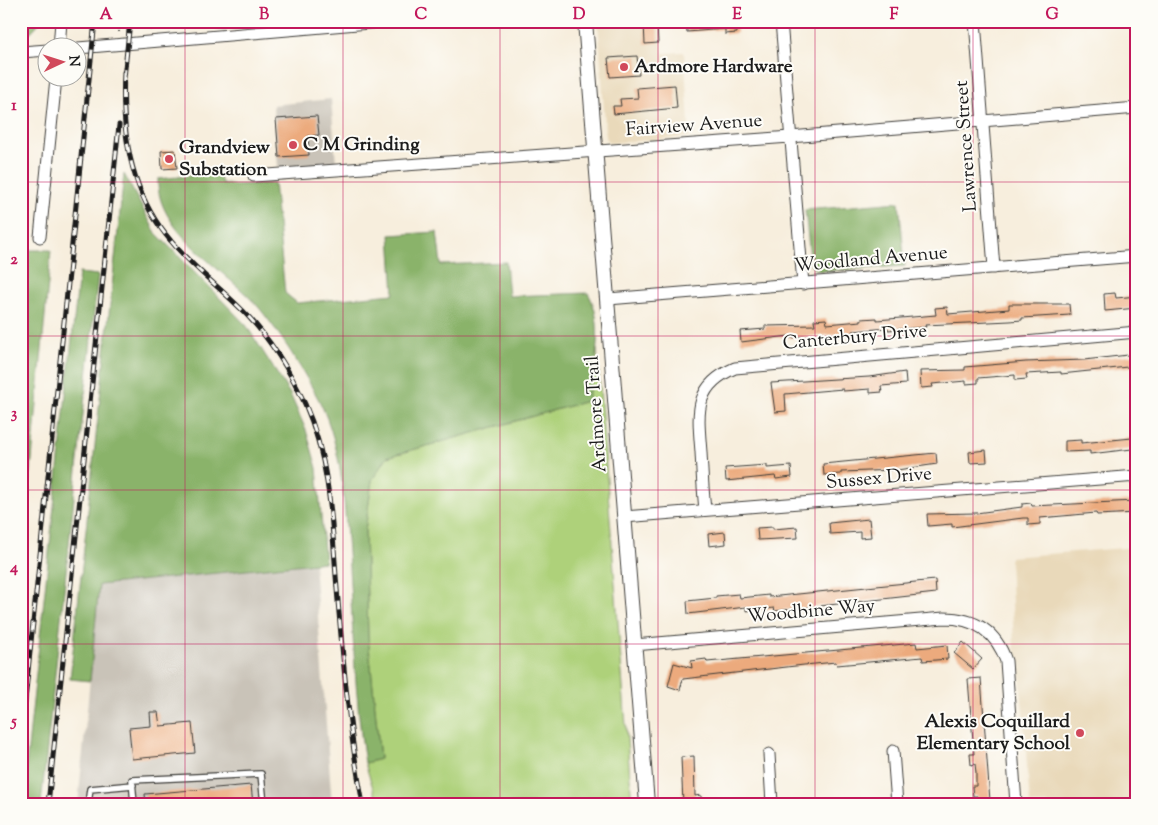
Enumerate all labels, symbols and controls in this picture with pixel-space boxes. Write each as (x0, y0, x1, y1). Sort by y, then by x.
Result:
text: A (100, 4, 113, 27)
text: B (259, 4, 269, 27)
text: C (415, 4, 428, 27)
text: D (573, 4, 586, 27)
text: E (732, 4, 742, 27)
text: F (890, 4, 899, 27)
text: G (1045, 4, 1059, 27)
north arrow (38, 38, 88, 88)
place label: Ardmore Hardware (634, 54, 793, 81)
text: N (63, 55, 83, 68)
marker: Ardmore Hardware (618, 61, 630, 73)
street label: Lawrence Street (949, 79, 985, 213)
text: 1 (11, 95, 17, 118)
street label: Fairview Avenue (625, 108, 763, 144)
place label: C M Grinding (303, 132, 420, 159)
place label: Grandview Substation (179, 135, 271, 184)
marker: C M Grinding (287, 139, 299, 151)
marker: Grandview Substation (163, 153, 175, 165)
street label: Woodland Avenue (793, 240, 949, 280)
text: 2 (10, 249, 18, 272)
street label: Canterbury Drive (782, 318, 928, 358)
street label: Ardmore Trail (579, 355, 615, 473)
text: 3 (11, 403, 18, 426)
street label: Sussex Drive (825, 461, 933, 497)
text: 4 (9, 557, 18, 580)
street label: Woodbine Way (746, 593, 877, 631)
place label: Alexis Coquillard Elementary School (917, 709, 1071, 758)
text: 5 (9, 711, 17, 734)
marker: Alexis Coquillard Elementary School (1074, 727, 1086, 739)

